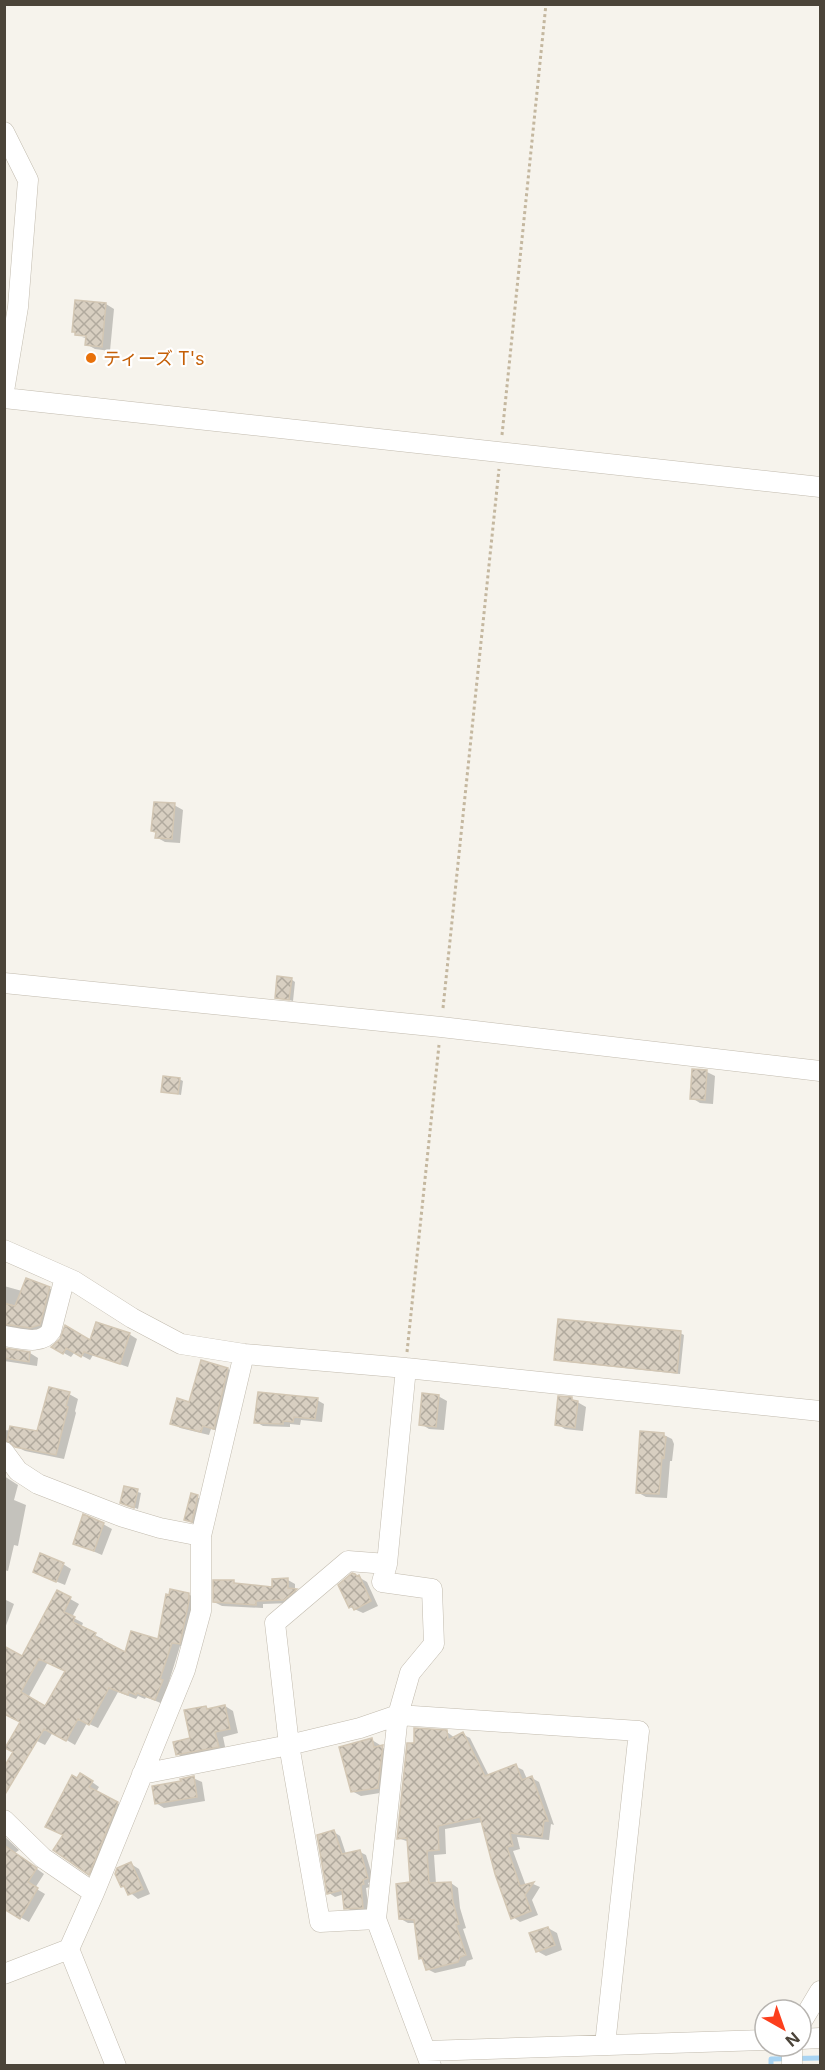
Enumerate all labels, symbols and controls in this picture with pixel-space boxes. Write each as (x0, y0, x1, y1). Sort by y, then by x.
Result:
place label: ティーズ T's (103, 348, 205, 369)
marker: ティーズ T's (84, 351, 98, 365)
north arrow (753, 1998, 813, 2058)
text: N (782, 2028, 804, 2051)

